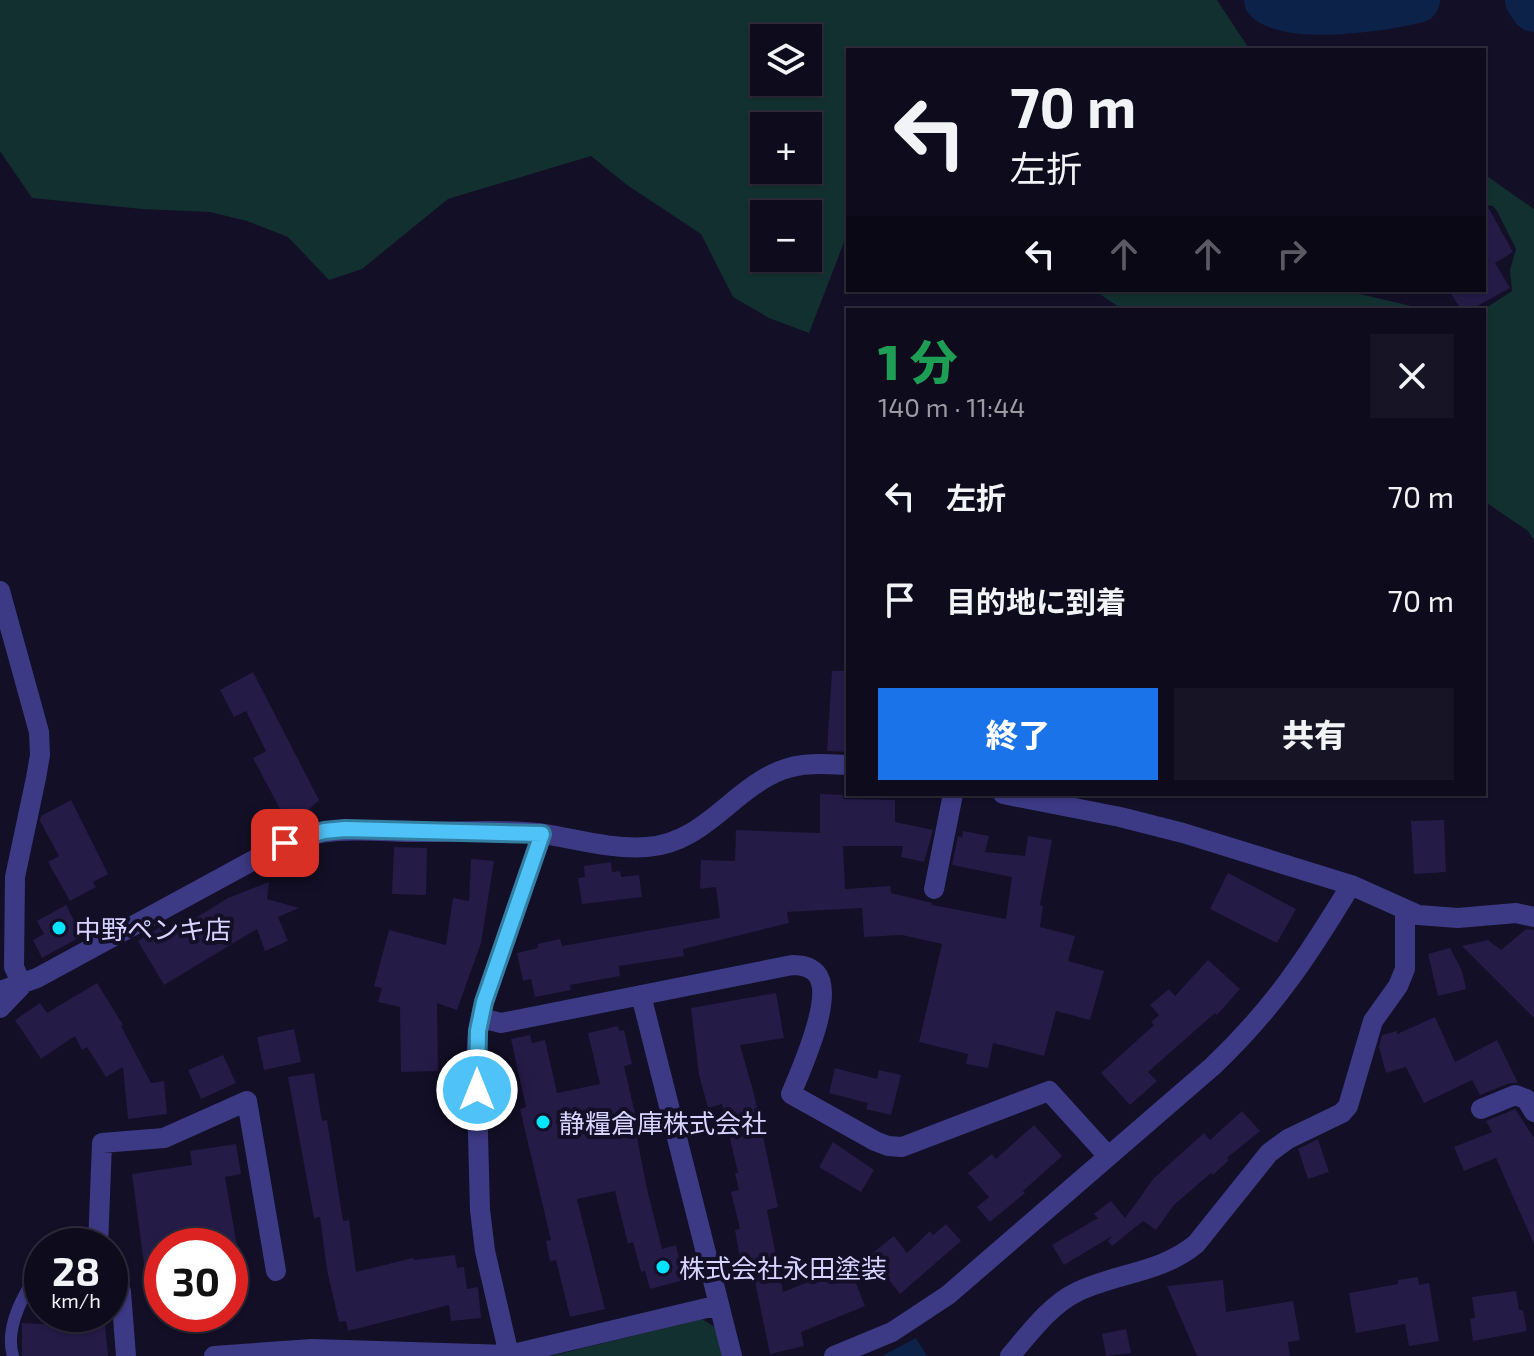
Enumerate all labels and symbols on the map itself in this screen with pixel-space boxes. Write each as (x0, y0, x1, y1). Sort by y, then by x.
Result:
pin (251, 809, 319, 877)
place label: 中野ペンキ店 (75, 913, 231, 944)
marker: 中野ペンキ店 (50, 919, 68, 937)
position arrow (435, 1048, 519, 1132)
place label: 静糧倉庫株式会社 (559, 1107, 767, 1138)
marker: 静糧倉庫株式会社 (534, 1113, 552, 1131)
speed limit sign: 30 (144, 1228, 248, 1332)
place label: 株式会社永田塗装 (679, 1252, 887, 1283)
marker: 株式会社永田塗装 (654, 1258, 672, 1276)

